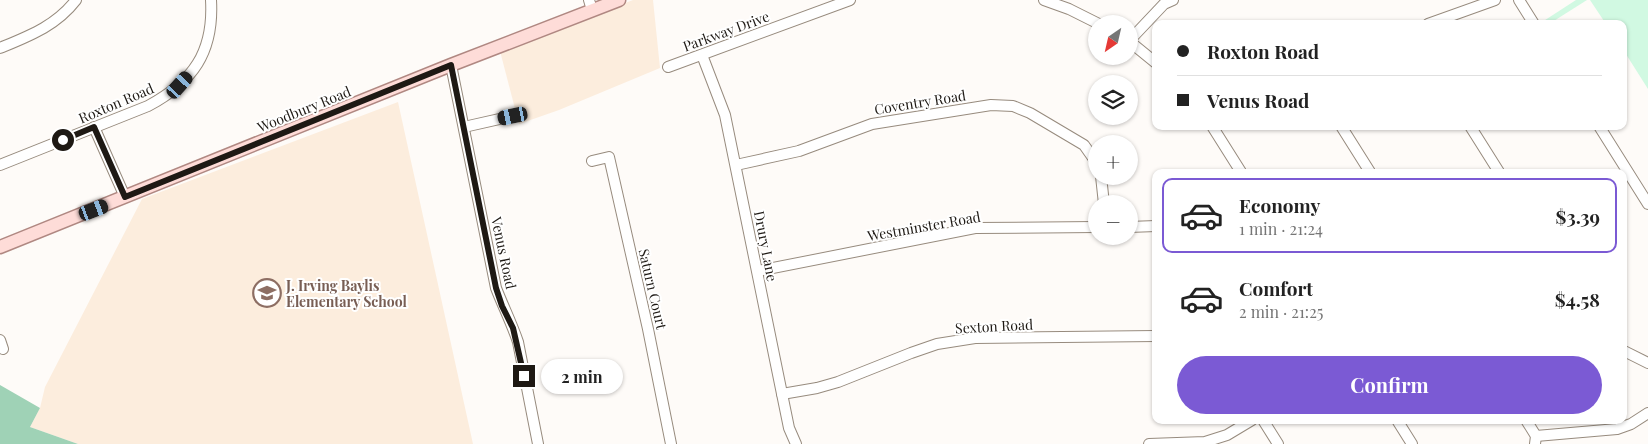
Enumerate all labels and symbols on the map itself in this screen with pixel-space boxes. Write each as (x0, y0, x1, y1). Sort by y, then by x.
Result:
street label: Parkway Drive (680, 7, 772, 55)
north arrow (1088, 15, 1138, 65)
car (164, 69, 195, 101)
street label: Roxton Road (75, 79, 157, 127)
street label: Woodbury Road (253, 82, 354, 137)
street label: Coventry Road (873, 85, 967, 119)
car (496, 106, 529, 126)
route start (52, 129, 74, 151)
car (77, 198, 110, 222)
street label: Westminster Road (865, 207, 982, 245)
street label: Drury Lane (750, 209, 782, 283)
street label: Venus Road (487, 214, 521, 291)
street label: Saturn Court (634, 247, 672, 332)
place label: J. Irving Baylis Elementary School (285, 276, 407, 311)
school or university icon: J. Irving Baylis Elementary School (252, 278, 282, 308)
street label: Sexton Road (955, 314, 1033, 338)
callout: 2 min (542, 358, 624, 394)
route end (513, 365, 535, 387)

